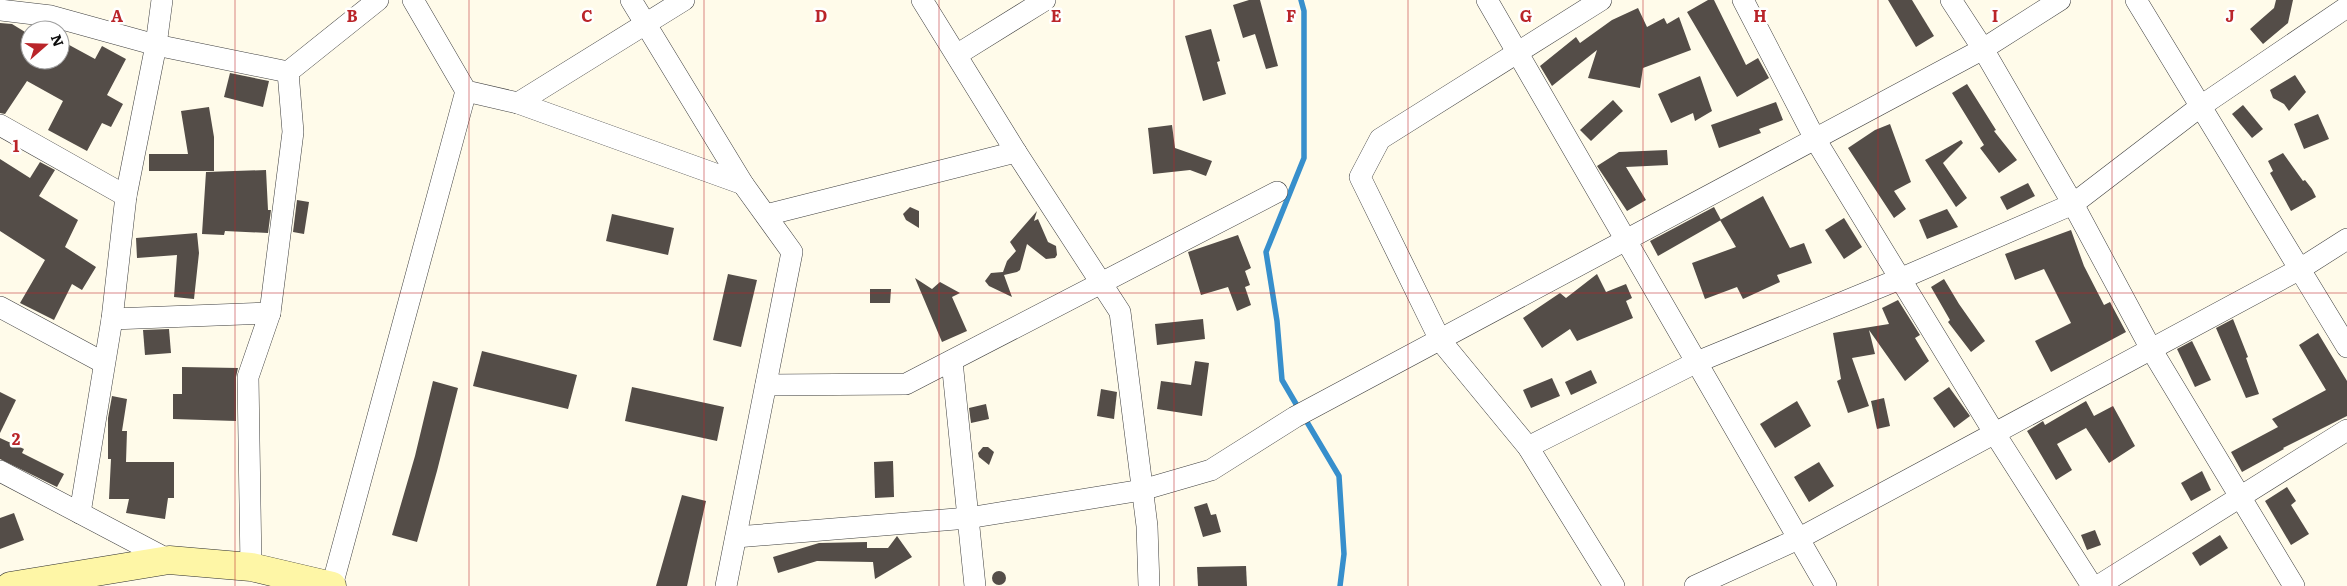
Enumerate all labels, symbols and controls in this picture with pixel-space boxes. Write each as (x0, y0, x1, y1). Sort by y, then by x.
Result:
text: A (111, 3, 123, 27)
text: B (346, 3, 358, 27)
text: C (581, 3, 593, 27)
text: D (815, 3, 827, 27)
text: E (1051, 3, 1062, 27)
text: F (1286, 3, 1296, 27)
text: G (1520, 3, 1532, 27)
text: H (1753, 3, 1767, 27)
text: I (1992, 3, 1998, 27)
text: J (2225, 3, 2235, 27)
north arrow (20, 20, 70, 70)
text: N (47, 31, 70, 49)
text: 1 (13, 133, 20, 157)
text: 2 (12, 426, 21, 450)

